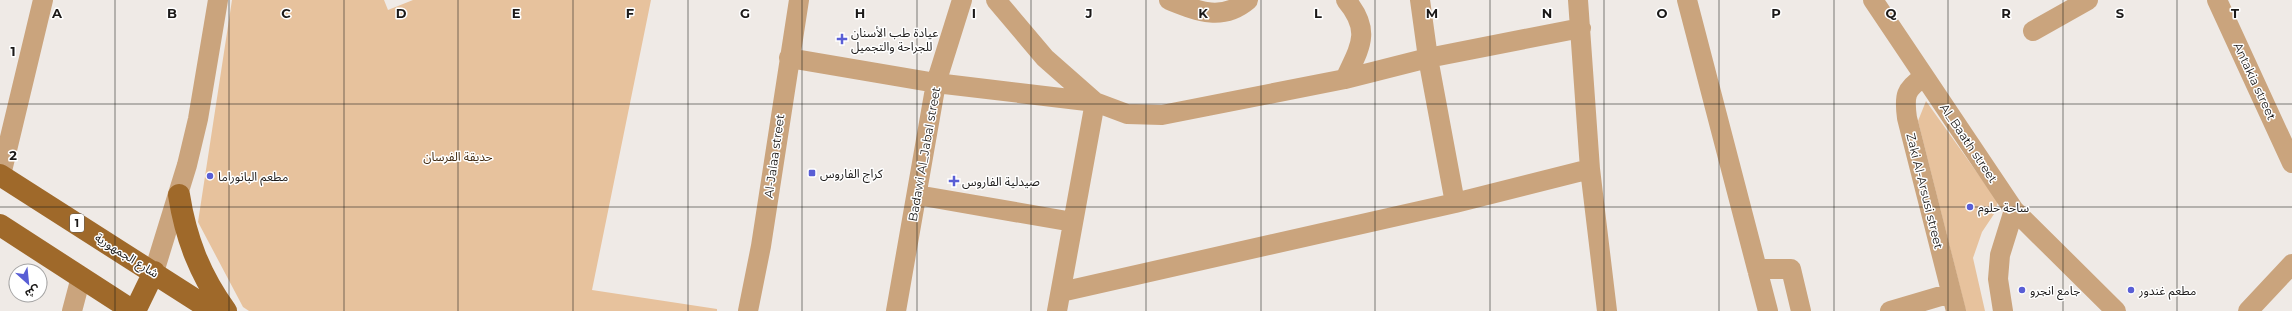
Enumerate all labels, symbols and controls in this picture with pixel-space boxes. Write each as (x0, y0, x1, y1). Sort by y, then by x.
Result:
text: A (51, 5, 63, 21)
text: B (167, 5, 177, 21)
text: C (281, 5, 291, 21)
text: D (396, 5, 407, 21)
text: E (512, 5, 521, 21)
text: F (626, 5, 634, 21)
text: G (740, 5, 750, 21)
text: H (855, 5, 865, 21)
text: I (972, 5, 976, 21)
text: J (1084, 5, 1093, 21)
text: K (1198, 5, 1208, 21)
text: L (1314, 5, 1322, 21)
text: M (1426, 5, 1438, 21)
text: N (1542, 5, 1552, 21)
text: O (1657, 5, 1668, 21)
text: P (1771, 5, 1781, 21)
text: Q (1886, 5, 1897, 21)
text: R (2001, 5, 2011, 21)
text: S (2116, 5, 2124, 21)
text: T (2231, 5, 2239, 21)
place label: عيادة طب الأسنان للجراحة والتجميل (851, 25, 938, 54)
marker: عيادة طب الأسنان للجراحة والتجميل (836, 33, 848, 45)
street label: Antakia street (2230, 40, 2280, 122)
text: 1 (10, 43, 16, 59)
street label: Badawi Al_Jabal street (905, 85, 943, 222)
street label: Al_Baath street (1937, 101, 2001, 186)
street label: Al-Jalaa street (761, 113, 787, 199)
street label: Zaki Al-Arsusi street (1903, 131, 1947, 251)
text: 2 (9, 147, 17, 163)
park label: حديقة الفرسان (423, 149, 493, 164)
place label: كراج الفاروس (820, 166, 884, 183)
marker: كراج الفاروس (807, 168, 817, 178)
place label: مطعم البانوراما (218, 169, 288, 186)
marker: مطعم البانوراما (205, 171, 215, 181)
place label: صيدلية الفاروس (962, 174, 1040, 189)
marker: صيدلية الفاروس (949, 176, 959, 186)
place label: ساحة حلوم (1978, 200, 2029, 217)
marker: ساحة حلوم (1965, 202, 1975, 212)
road number: 1 (70, 214, 84, 232)
street label: شارع الجمهورية (91, 229, 162, 282)
north arrow (8, 263, 48, 303)
text: ش (23, 282, 42, 302)
place label: جامع انجرو (2030, 283, 2080, 300)
place label: مطعم غندور (2138, 283, 2196, 300)
marker: جامع انجرو (2017, 285, 2027, 295)
marker: مطعم غندور (2126, 285, 2136, 295)

